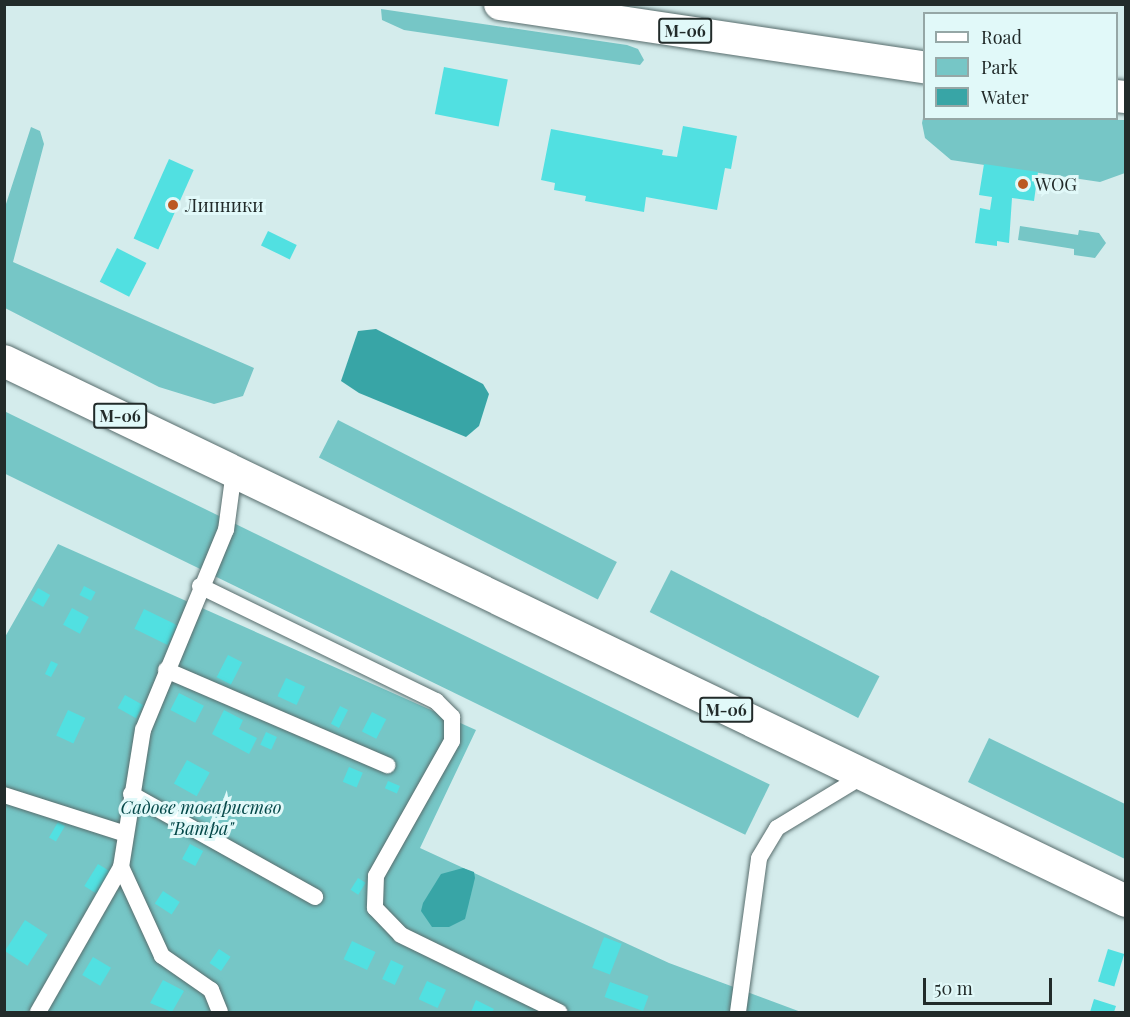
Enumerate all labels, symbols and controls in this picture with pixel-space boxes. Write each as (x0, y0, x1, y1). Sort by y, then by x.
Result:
legend (923, 12, 1118, 120)
road number: М-06 (658, 18, 712, 44)
text: Road (981, 25, 1022, 49)
text: Park (981, 55, 1018, 79)
text: Water (981, 85, 1029, 109)
place label: WOG (1035, 173, 1077, 195)
marker: WOG (1016, 177, 1030, 191)
place label: Липники (185, 194, 263, 216)
marker: Липники (166, 198, 180, 212)
road number: М-06 (93, 403, 147, 429)
road number: М-06 (699, 697, 753, 723)
park label: Садове товариство "Ватра" (120, 797, 282, 840)
scale bar (926, 966, 1055, 1004)
text: 50 m (934, 976, 973, 1000)

